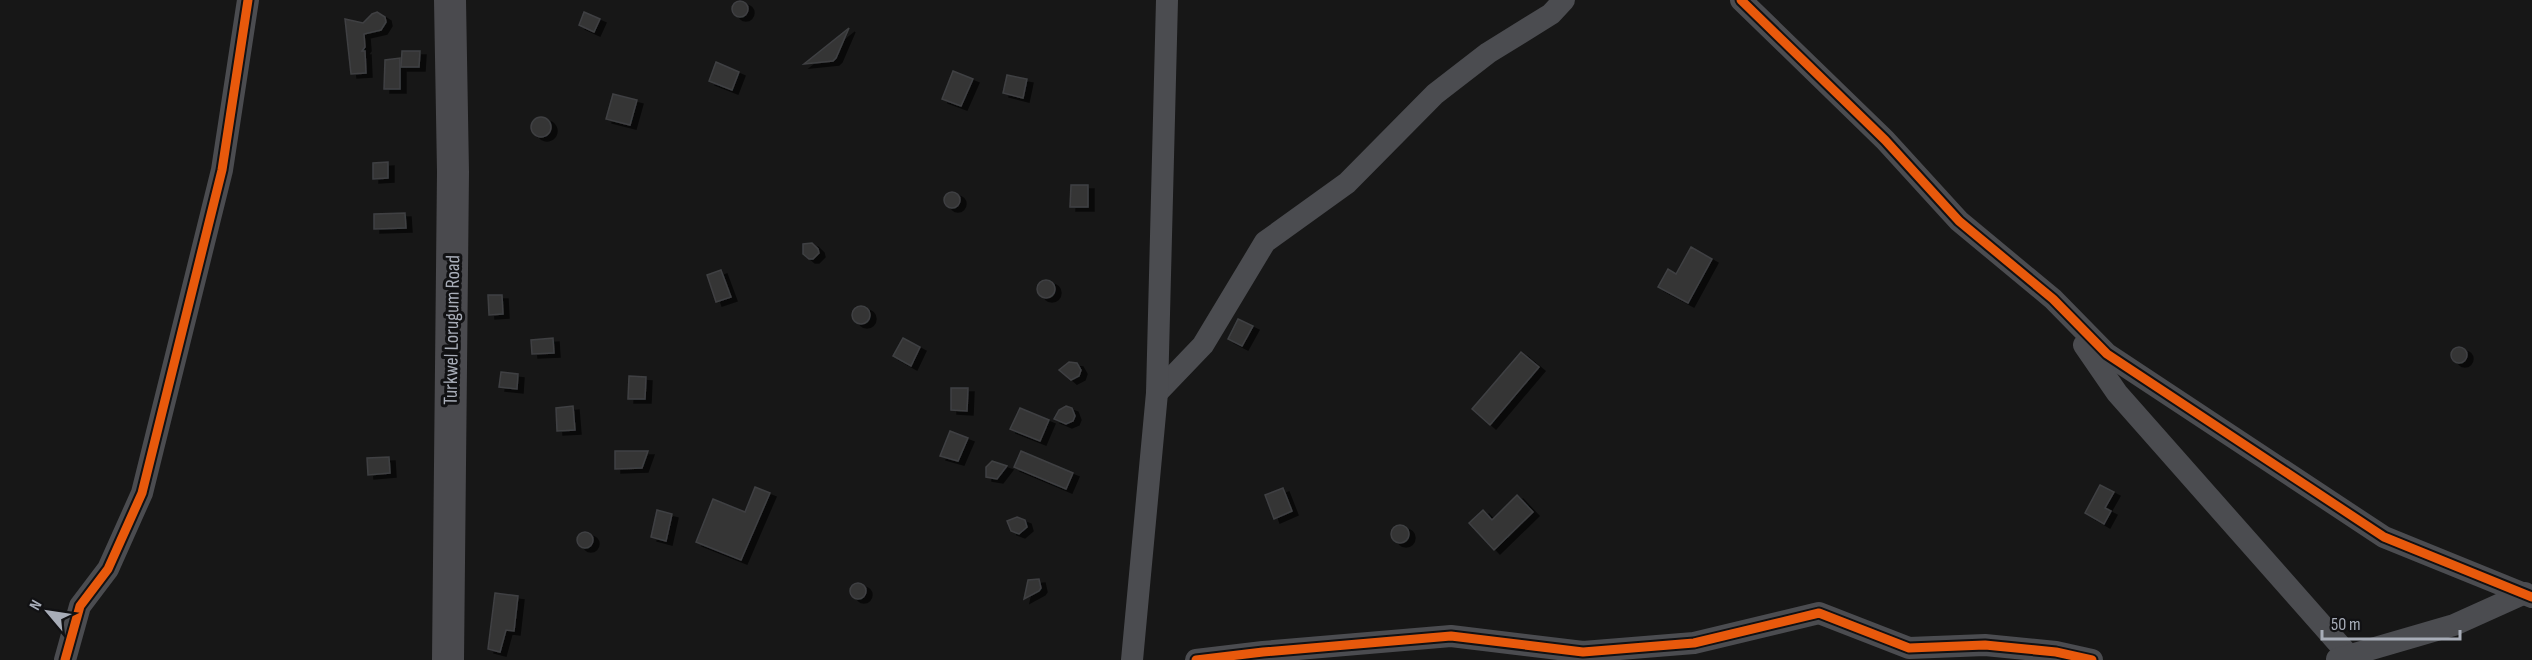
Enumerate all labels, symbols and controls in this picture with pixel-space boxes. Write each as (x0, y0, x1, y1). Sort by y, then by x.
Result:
street label: Turkwel Lorugum Road (439, 255, 465, 405)
north arrow (18, 582, 78, 642)
text: N (26, 597, 47, 614)
scale bar (2322, 603, 2460, 641)
text: 50 m (2331, 614, 2361, 635)

